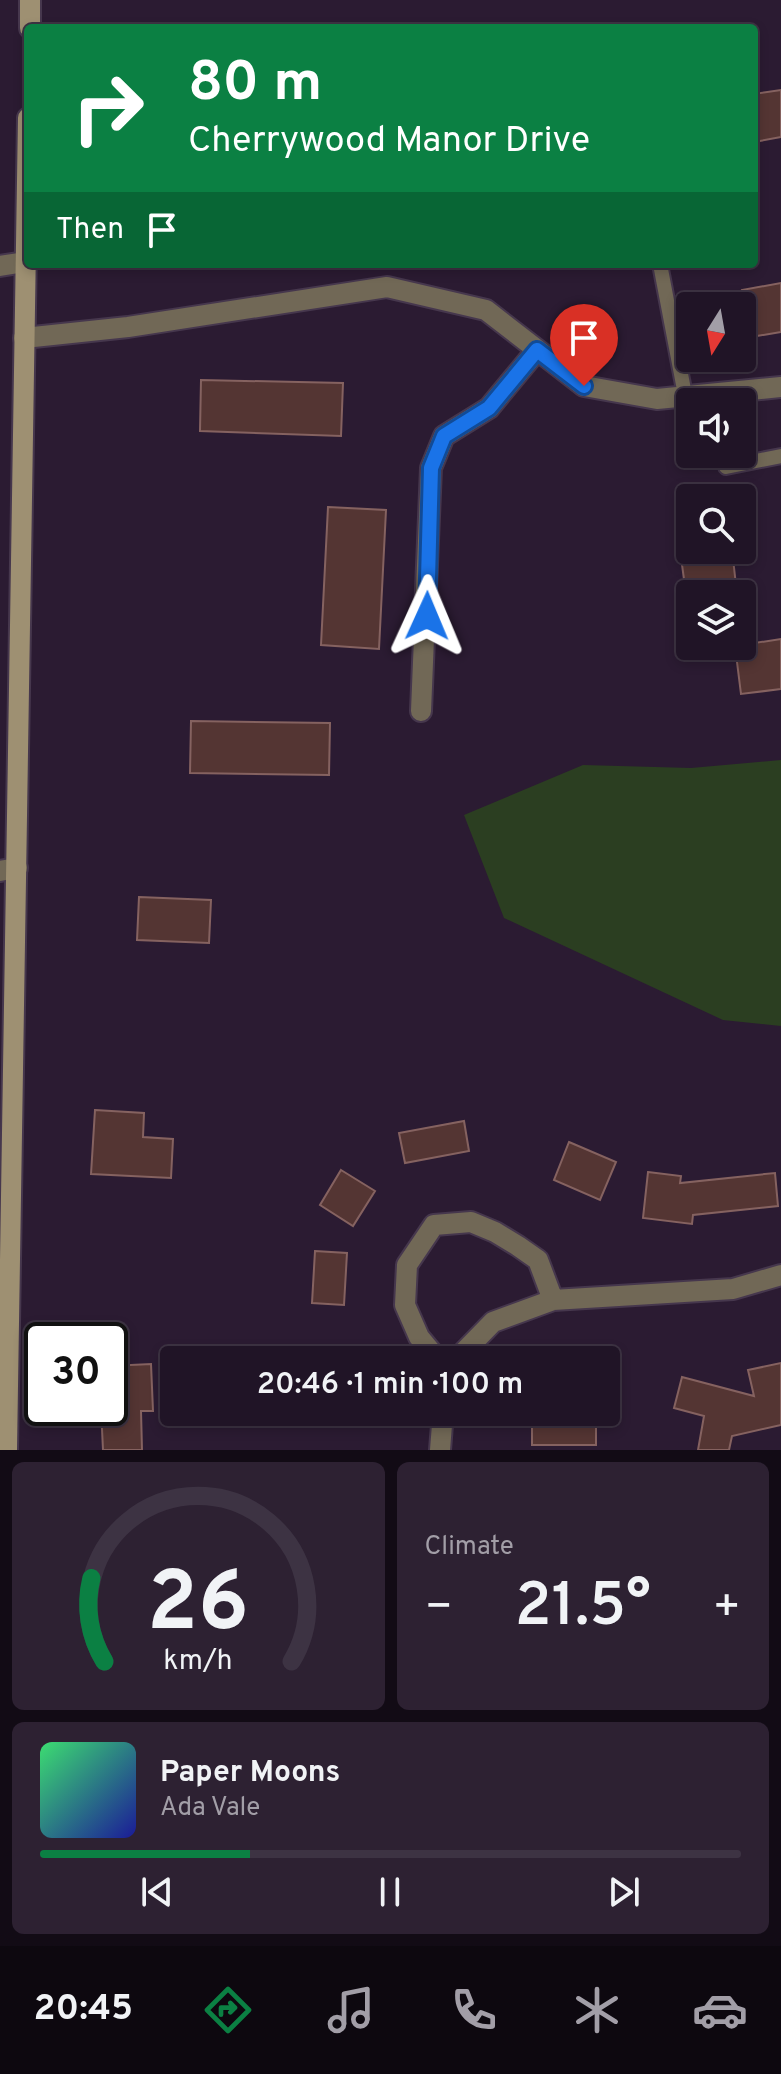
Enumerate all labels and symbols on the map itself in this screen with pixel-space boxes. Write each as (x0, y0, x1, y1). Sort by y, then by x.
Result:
north arrow (676, 292, 756, 372)
pin (550, 304, 618, 386)
position arrow (385, 574, 469, 658)
speed limit sign: 30 (24, 1322, 128, 1426)

